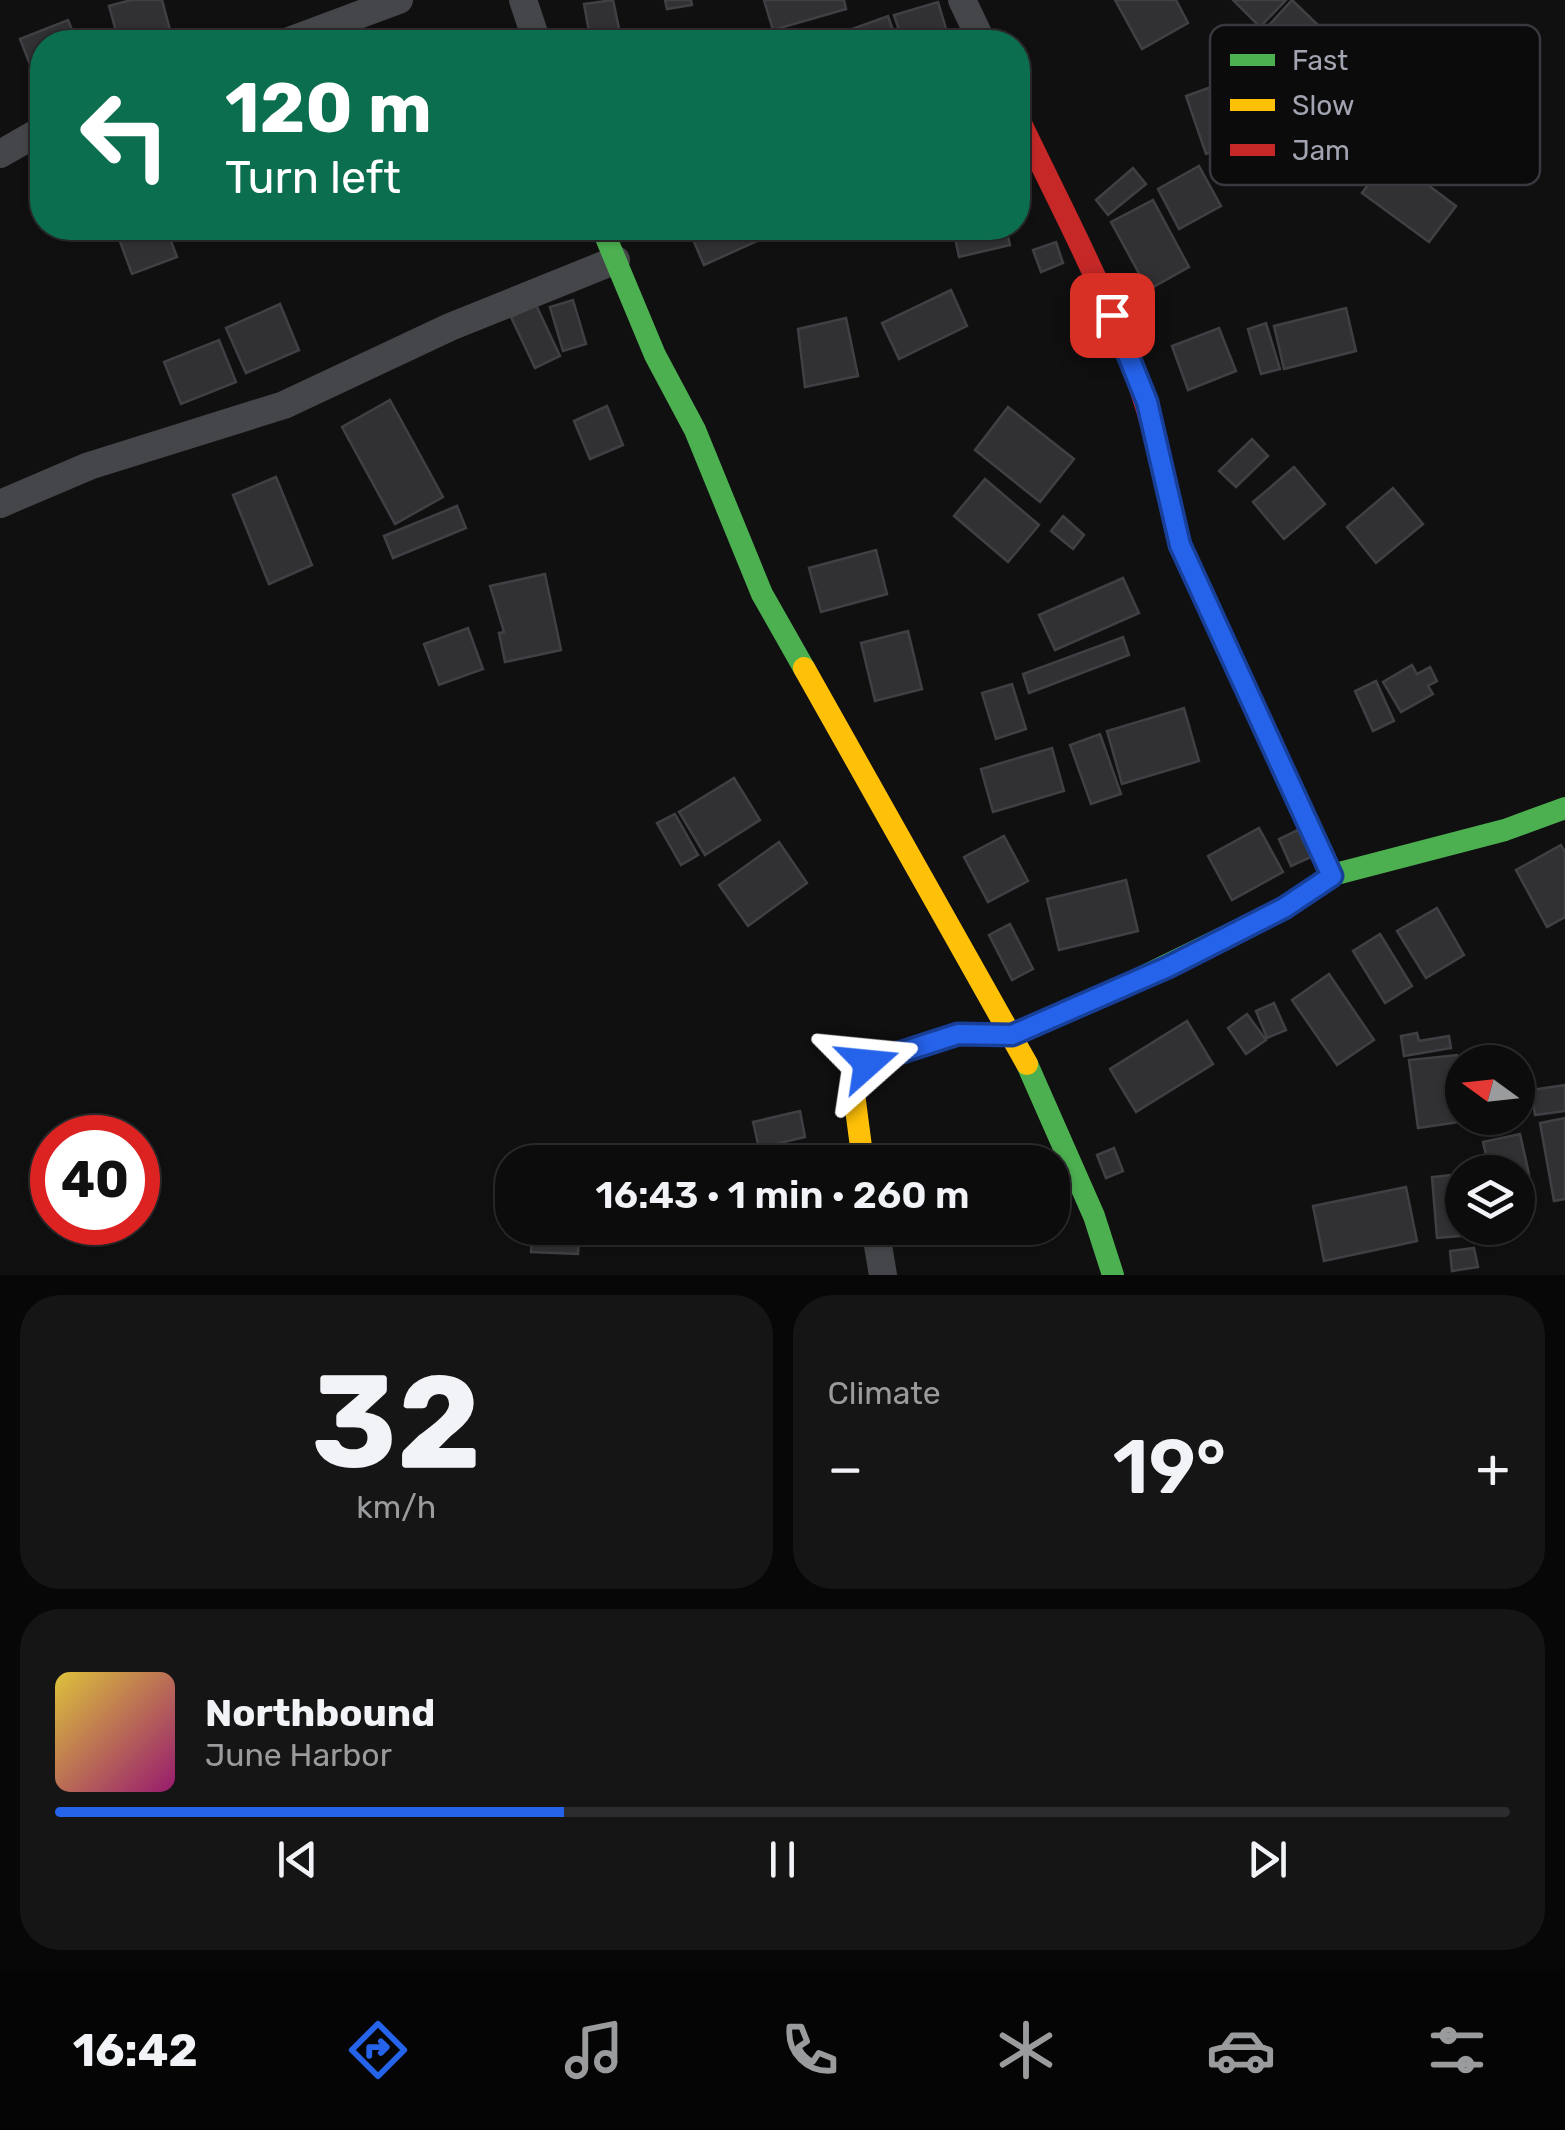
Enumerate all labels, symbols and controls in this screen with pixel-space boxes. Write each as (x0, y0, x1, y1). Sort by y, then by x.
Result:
legend (1210, 25, 1540, 185)
text: Fast (1292, 44, 1348, 77)
text: 120 m (225, 67, 432, 150)
icon: left (60, 70, 190, 200)
text: Slow (1292, 89, 1354, 122)
text: Jam (1292, 134, 1350, 167)
text: Turn left (225, 151, 401, 204)
pin (1070, 273, 1155, 358)
icon: arrive (1085, 288, 1140, 343)
position arrow (816, 1011, 920, 1115)
north arrow (1445, 1045, 1535, 1135)
map controls (1445, 1045, 1535, 1245)
speed limit sign: 40 (30, 1115, 160, 1245)
button: layers (1445, 1155, 1535, 1245)
text: 16:43 · 1 min · 260 m (596, 1172, 969, 1218)
text: 32 (311, 1345, 481, 1500)
text: Climate (828, 1374, 941, 1412)
text: 19° (1113, 1423, 1226, 1512)
text: − (828, 1436, 863, 1501)
text: + (1476, 1436, 1510, 1501)
text: km/h (356, 1488, 436, 1526)
text: Northbound (205, 1690, 435, 1736)
text: June Harbor (205, 1736, 392, 1774)
icon: previous (270, 1832, 325, 1887)
icon: pause (755, 1832, 810, 1887)
icon: next (1240, 1832, 1295, 1887)
icon: directions (343, 2015, 413, 2085)
icon: music (559, 2015, 629, 2085)
icon: phone (775, 2015, 845, 2085)
icon: climate (991, 2015, 1061, 2085)
icon: car (1206, 2015, 1276, 2085)
icon: filters (1422, 2015, 1492, 2085)
text: 16:42 (73, 2024, 198, 2077)

